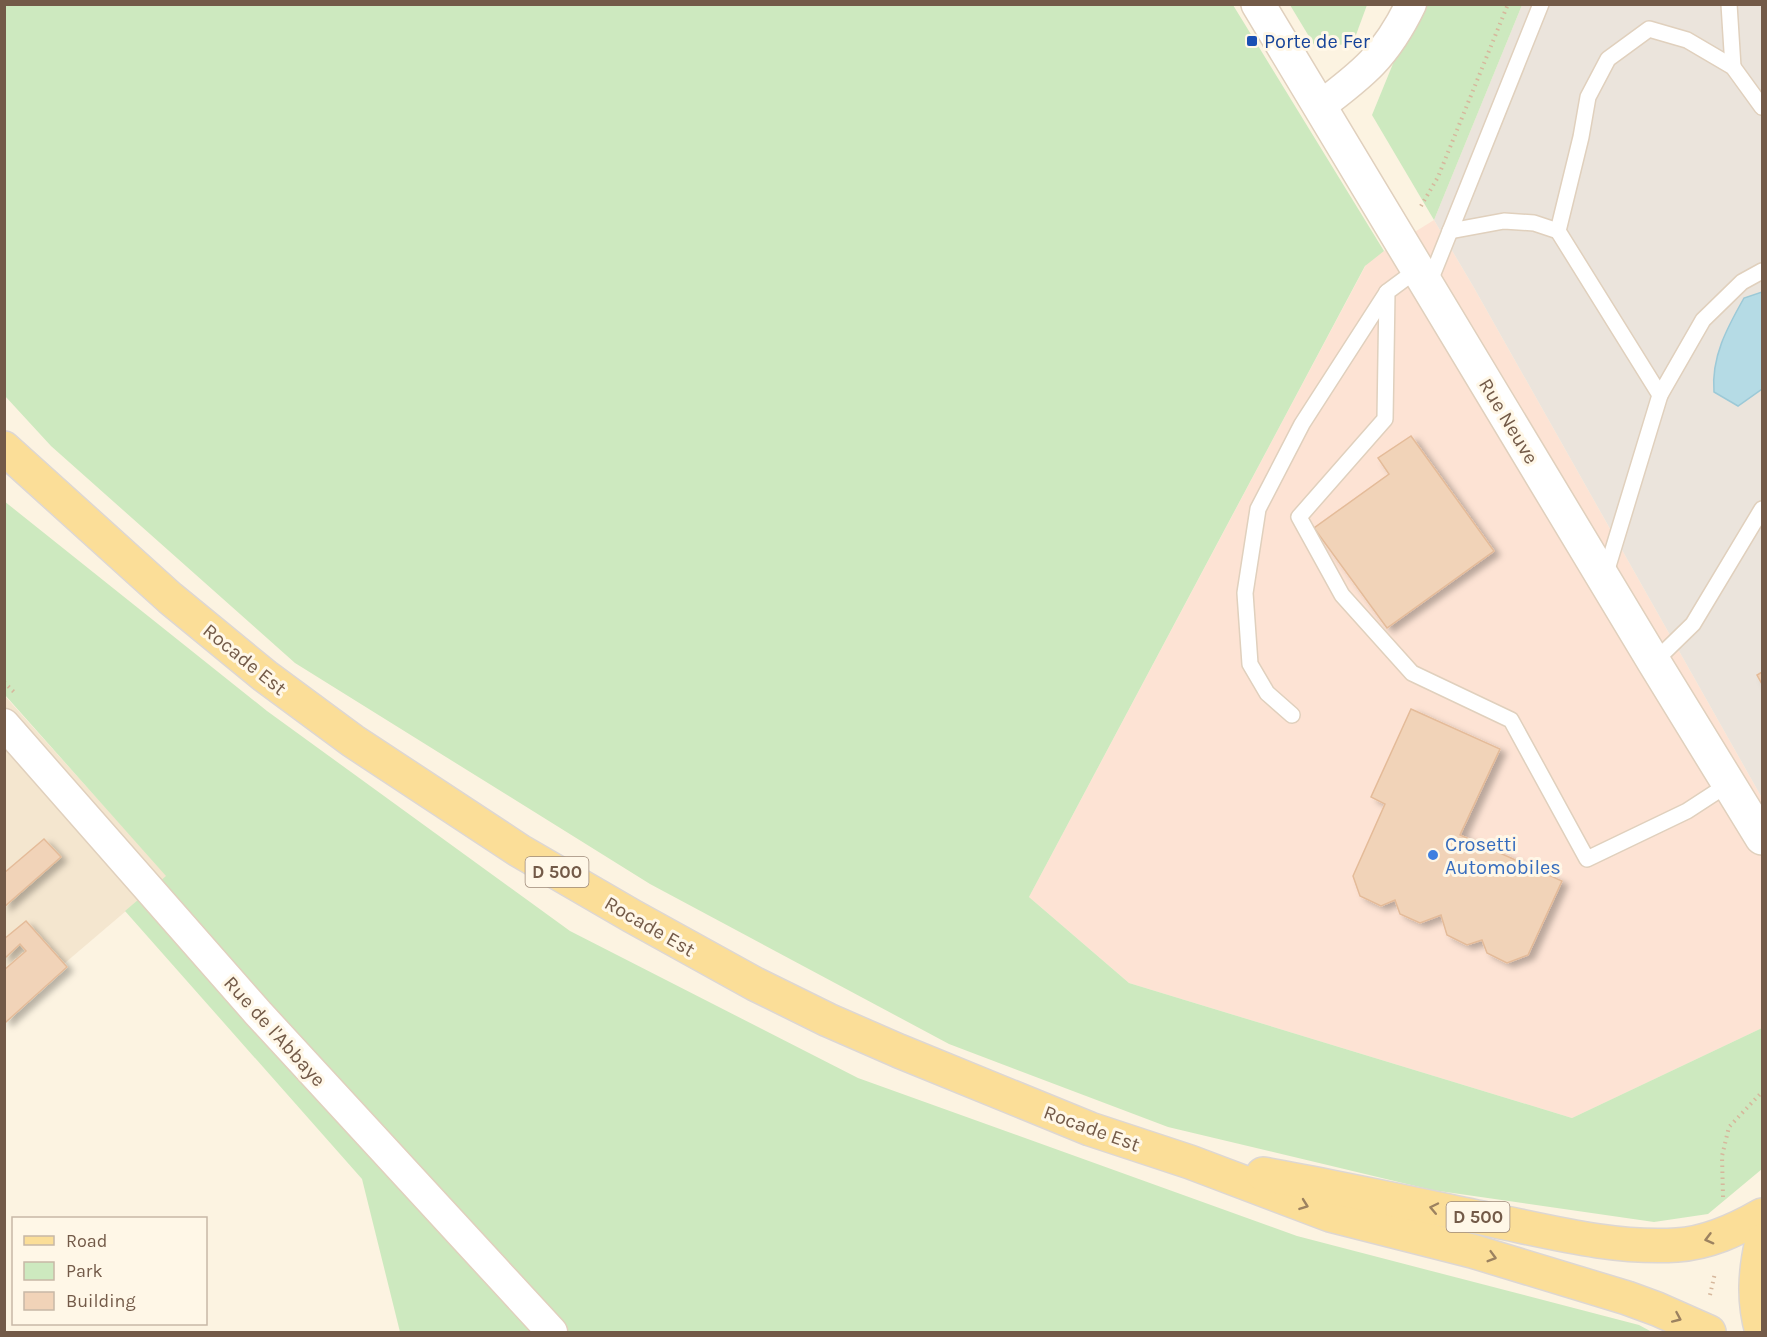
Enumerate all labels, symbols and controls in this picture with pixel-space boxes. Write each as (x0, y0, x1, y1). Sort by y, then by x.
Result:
place label: Porte de Fer (1264, 30, 1371, 53)
marker: Porte de Fer (1245, 34, 1259, 48)
street label: Rue Neuve (1474, 374, 1543, 468)
street label: Rocade Est (198, 619, 291, 700)
place label: Crosetti Automobiles (1445, 833, 1561, 879)
marker: Crosetti Automobiles (1426, 848, 1440, 862)
road number: D 500 (526, 857, 588, 887)
street label: Rocade Est (600, 891, 699, 962)
street label: Rue de l'Abbaye (219, 971, 330, 1091)
street label: Rocade Est (1041, 1100, 1144, 1157)
one-way arrow (1298, 1198, 1309, 1211)
one-way arrow (1429, 1202, 1439, 1215)
road number: D 500 (1446, 1202, 1510, 1232)
legend (12, 1217, 207, 1325)
text: Road (66, 1230, 107, 1252)
one-way arrow (1704, 1231, 1714, 1244)
one-way arrow (1486, 1250, 1497, 1262)
text: Park (66, 1260, 103, 1282)
text: Building (66, 1290, 136, 1312)
one-way arrow (1670, 1311, 1681, 1323)

